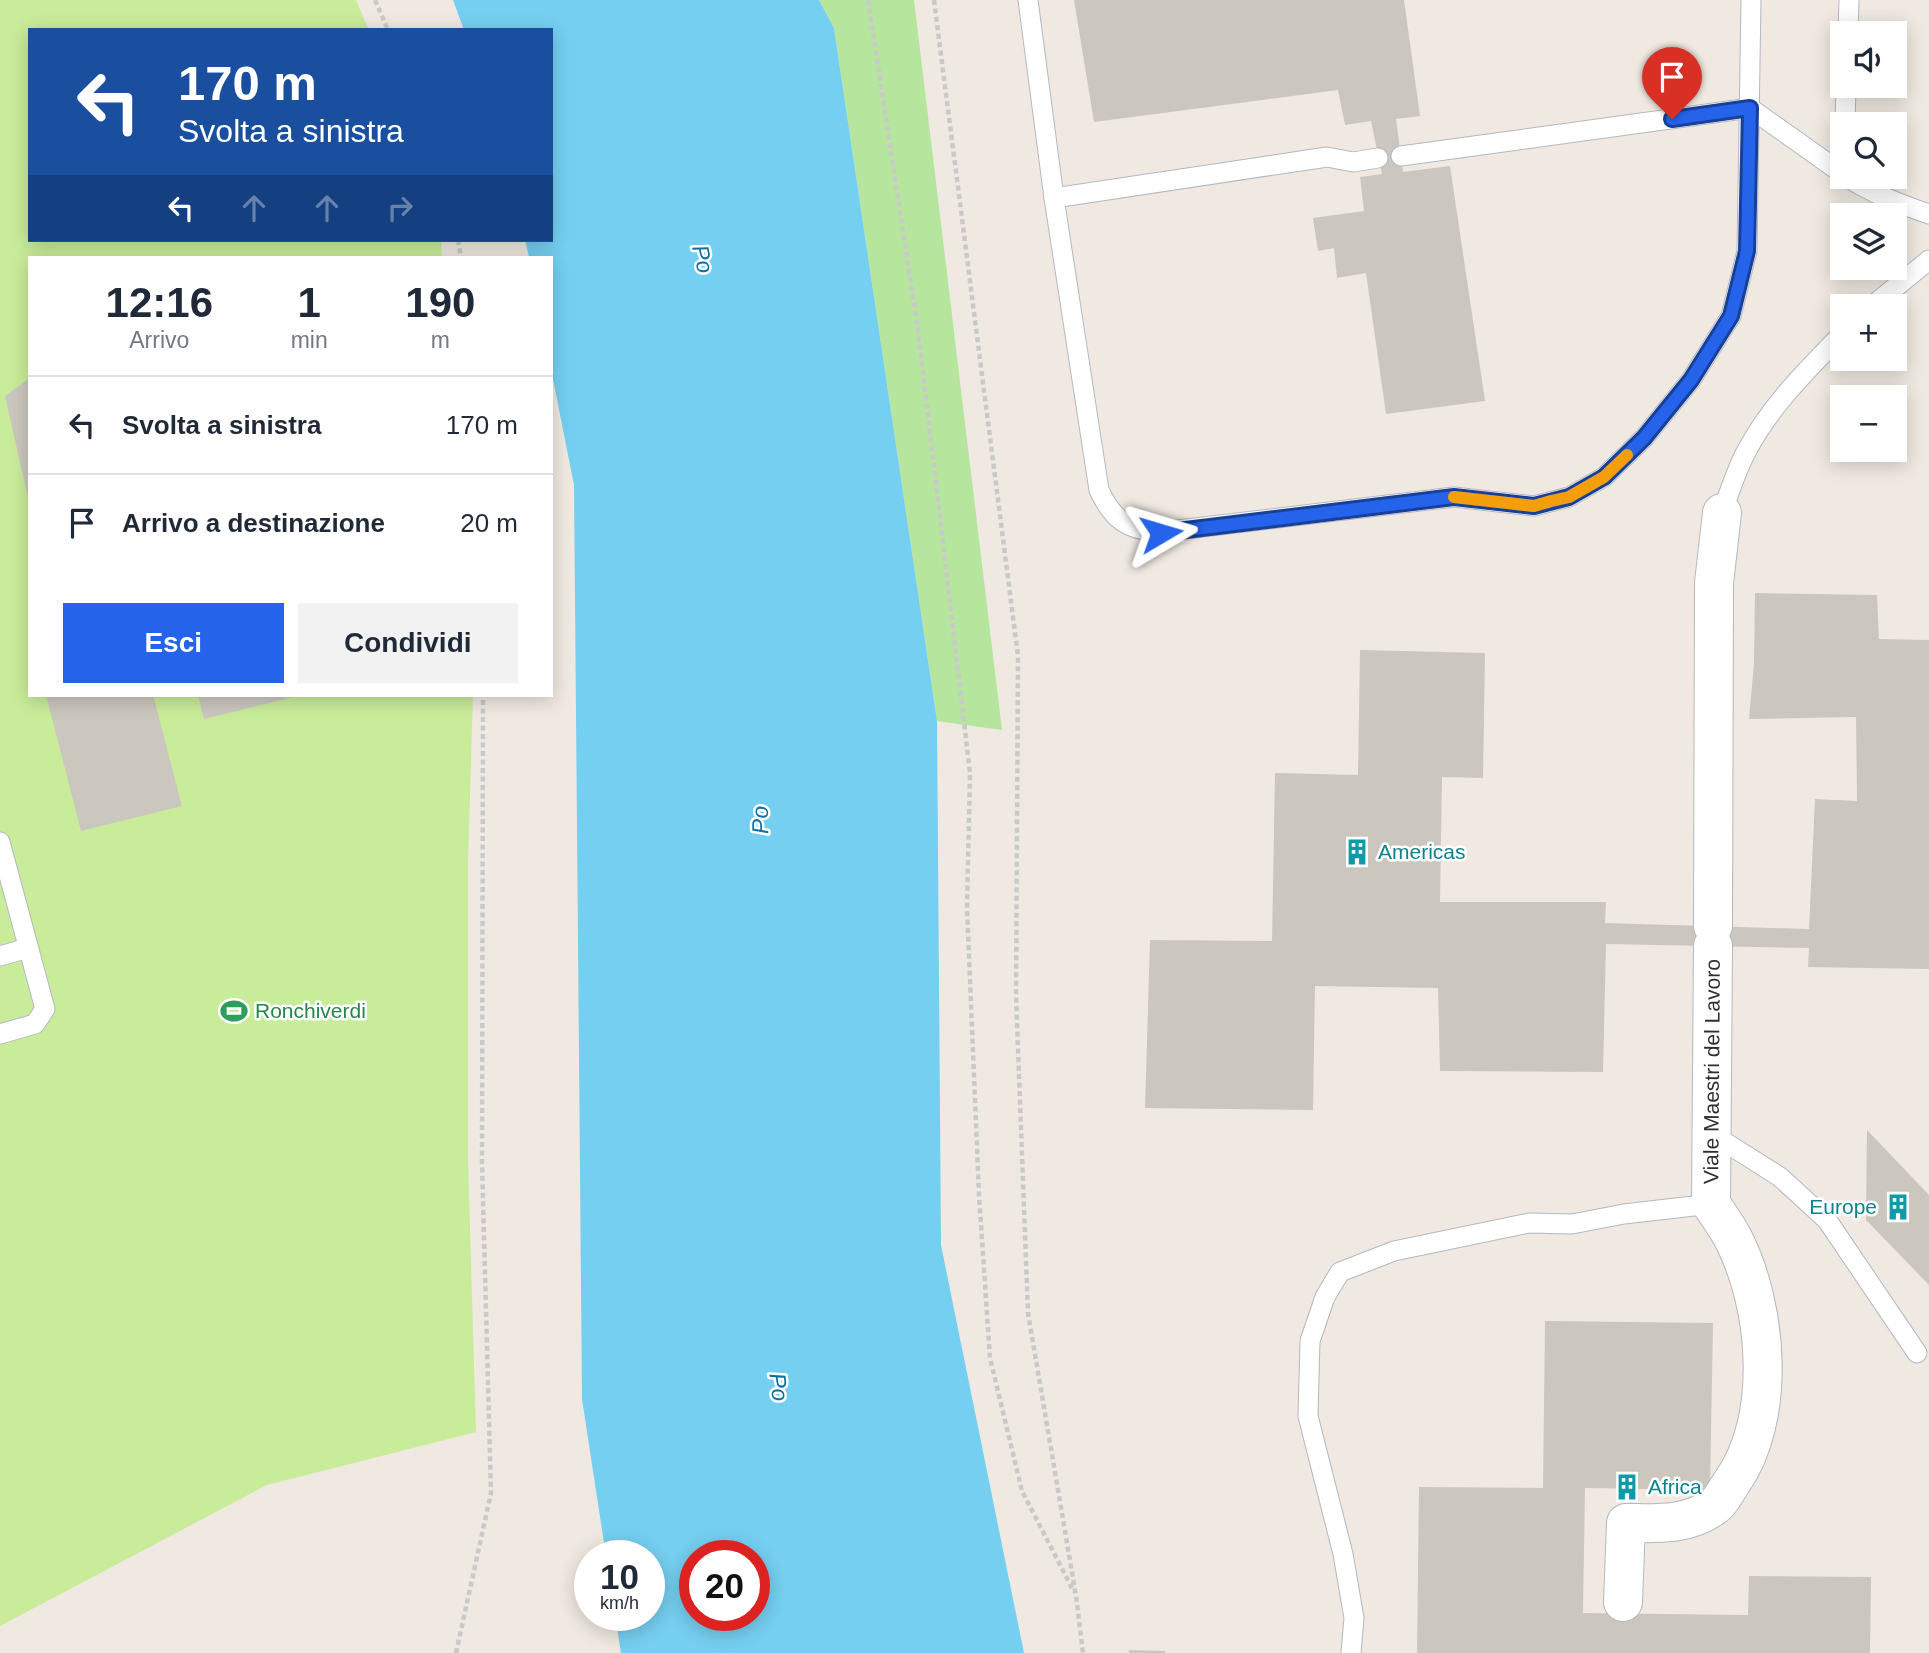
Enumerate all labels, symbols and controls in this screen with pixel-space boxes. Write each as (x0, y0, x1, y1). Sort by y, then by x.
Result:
map controls (1830, 21, 1907, 462)
button: sound (1830, 21, 1907, 98)
pin (1642, 47, 1702, 119)
icon: left (63, 56, 154, 147)
text: 170 m (178, 56, 317, 110)
icon: arrive (1653, 58, 1691, 96)
button: search (1830, 112, 1907, 189)
text: Svolta a sinistra (178, 113, 404, 149)
icon: left (162, 189, 200, 227)
icon: ahead (235, 189, 273, 227)
icon: ahead (308, 189, 346, 227)
icon: right (381, 189, 419, 227)
button: layers (1830, 203, 1907, 280)
water label: Po (687, 242, 719, 276)
text: 12:16 (106, 279, 213, 326)
text: 1 (297, 279, 321, 326)
text: 190 (405, 279, 475, 326)
button: + (1830, 294, 1907, 371)
text: Arrivo (129, 327, 189, 353)
text: min (291, 327, 328, 353)
text: m (431, 327, 450, 353)
button: − (1830, 385, 1907, 462)
icon: left (63, 406, 101, 444)
text: Svolta a sinistra (122, 410, 321, 440)
text: 170 m (446, 410, 518, 440)
position arrow (1124, 496, 1198, 570)
icon: arrive (63, 504, 101, 542)
text: Arrivo a destinazione (122, 508, 385, 538)
text: 20 m (460, 508, 518, 538)
button: Esci (63, 603, 284, 683)
button: Condividi (298, 603, 518, 683)
water label: Po (747, 806, 773, 834)
building icon: Americas (1342, 837, 1372, 867)
place label: Americas (1378, 840, 1466, 863)
street label: Viale Maestri del Lavoro (1699, 959, 1724, 1184)
sports icon: Ronchiverdi (219, 996, 249, 1026)
place label: Ronchiverdi (255, 999, 366, 1022)
building icon: Europe (1883, 1192, 1913, 1222)
place label: Europe (1809, 1195, 1877, 1218)
water label: Po (764, 1371, 794, 1403)
building icon: Africa (1612, 1472, 1642, 1502)
place label: Africa (1648, 1475, 1702, 1498)
speed limit sign: 20 (679, 1540, 770, 1631)
text: 10 (600, 1557, 639, 1596)
text: km/h (600, 1593, 639, 1613)

